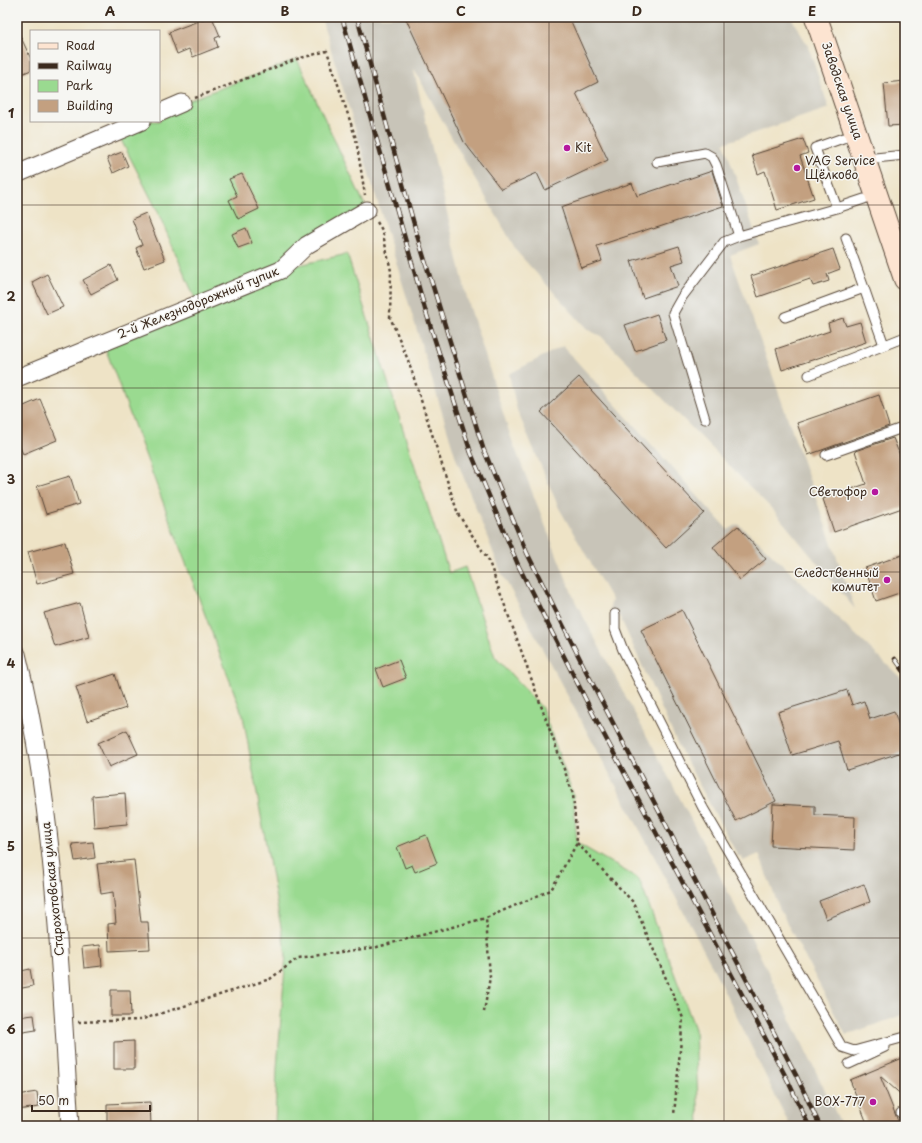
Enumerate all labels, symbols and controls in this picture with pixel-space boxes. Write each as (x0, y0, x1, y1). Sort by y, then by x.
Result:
text: A (105, 1, 115, 20)
text: B (281, 1, 290, 20)
text: C (456, 1, 466, 20)
text: D (632, 1, 642, 20)
text: E (808, 1, 816, 20)
legend (30, 30, 160, 122)
text: Road (66, 36, 95, 54)
street label: Заводская улица (818, 40, 868, 142)
text: Railway (66, 56, 112, 74)
text: Park (66, 76, 93, 94)
text: Building (66, 96, 113, 114)
text: 1 (8, 103, 14, 122)
place label: Kit (575, 138, 592, 156)
marker: Kit (562, 143, 572, 153)
place label: VAG Service Щёлково (805, 151, 875, 183)
marker: VAG Service Щёлково (792, 163, 802, 173)
street label: 2-й Железнодорожный тупик (114, 261, 282, 343)
text: 2 (6, 286, 16, 305)
text: 3 (7, 469, 16, 488)
place label: Светофор (809, 482, 867, 500)
marker: Светофор (870, 487, 880, 497)
place label: Следственный комитет (794, 563, 879, 595)
marker: Следственный комитет (882, 575, 892, 585)
text: 4 (7, 653, 16, 672)
street label: Старохотовская улица (36, 821, 68, 957)
text: 5 (7, 836, 15, 855)
text: 6 (6, 1019, 16, 1038)
scale bar (32, 1087, 150, 1113)
text: 50 m (38, 1091, 69, 1109)
place label: ВОХ-777 (815, 1092, 865, 1110)
marker: ВОХ-777 (868, 1097, 878, 1107)

